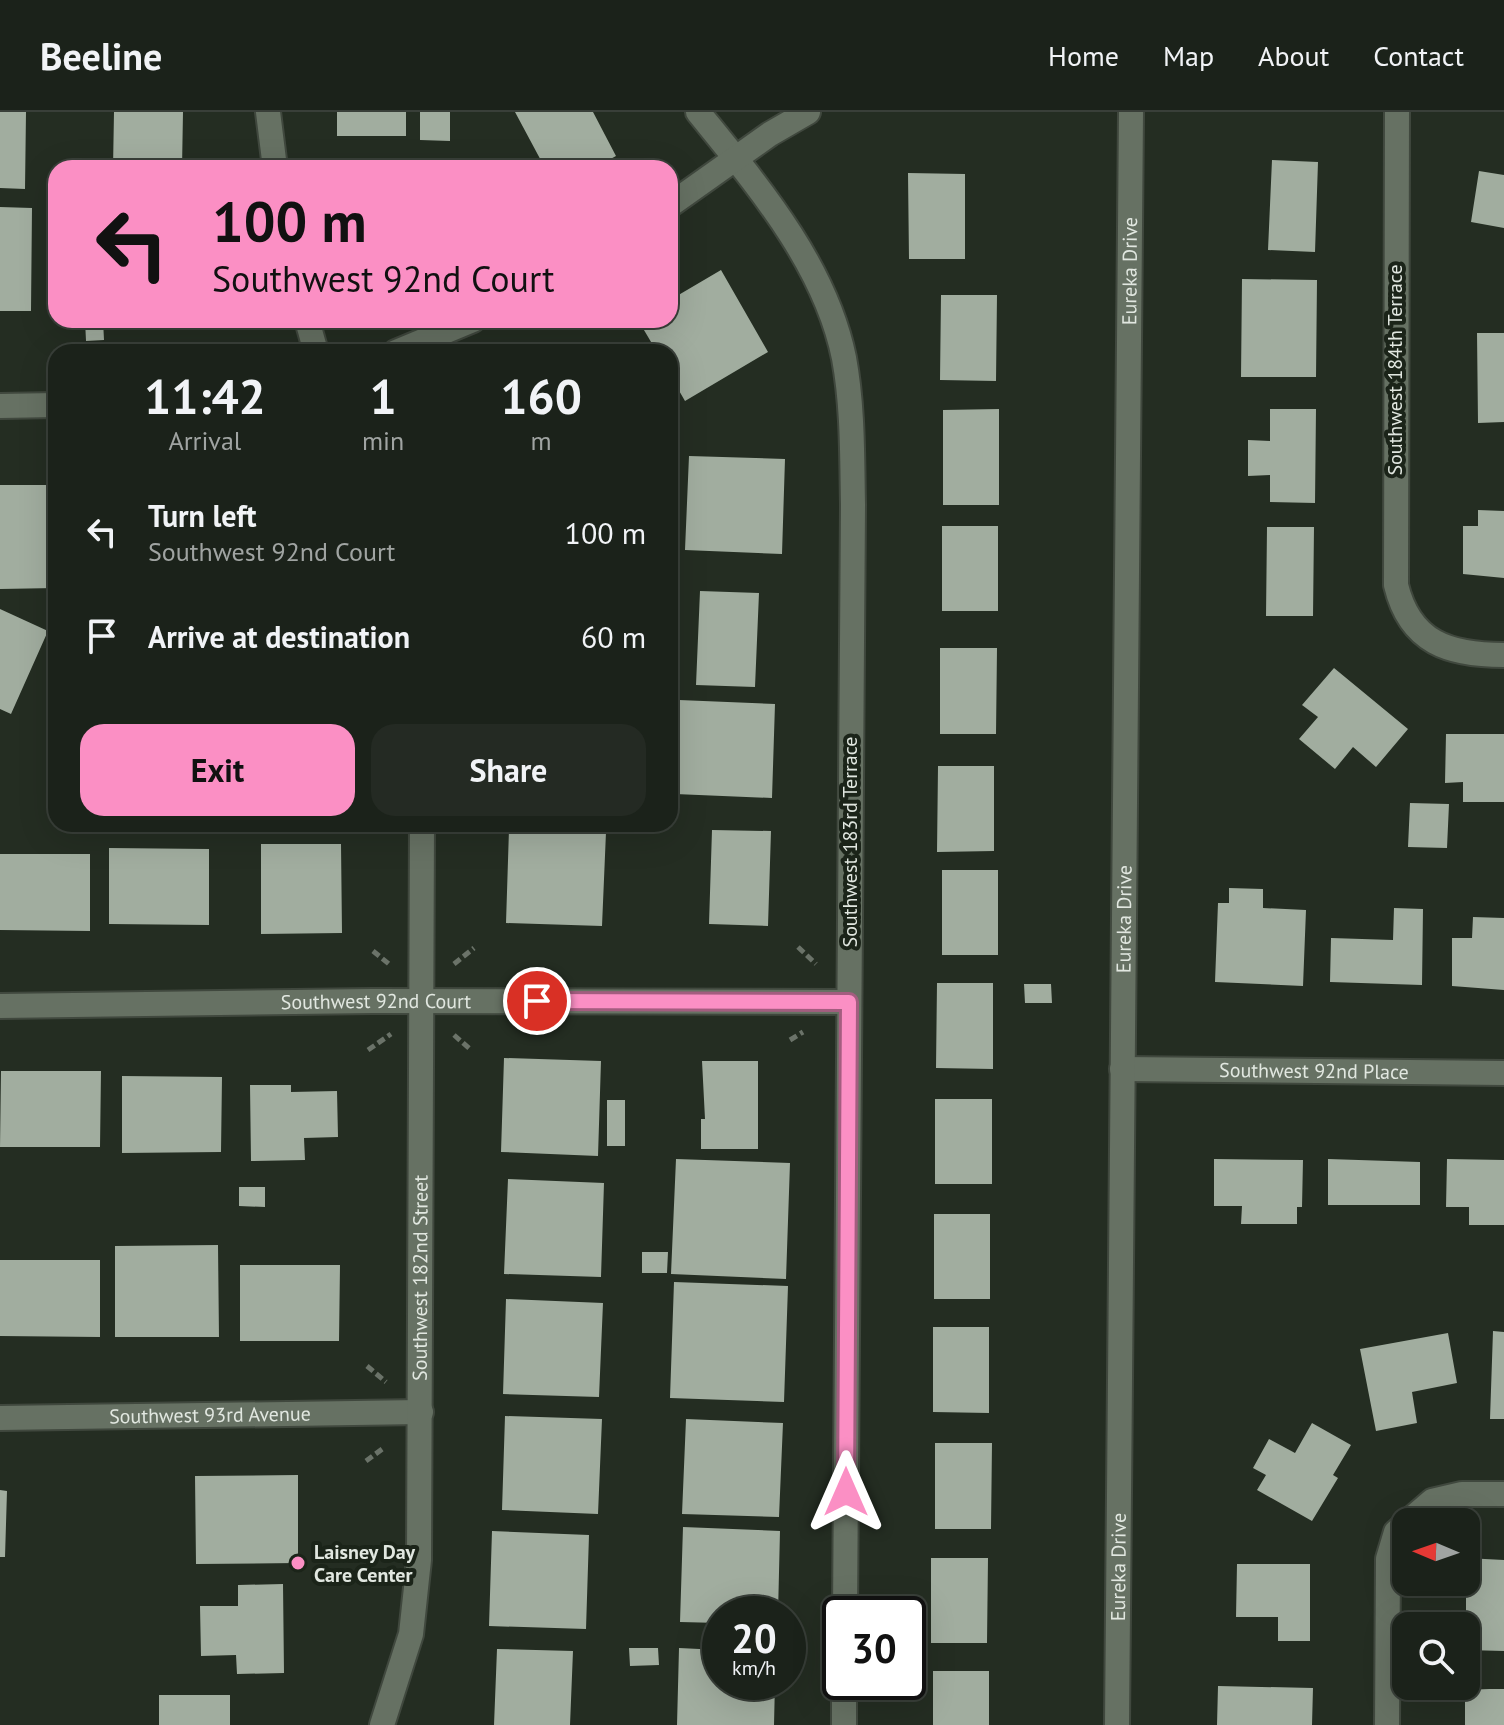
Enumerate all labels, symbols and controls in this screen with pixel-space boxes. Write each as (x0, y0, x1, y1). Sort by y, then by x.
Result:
text: Beeline (40, 31, 162, 80)
text: Home (1048, 37, 1119, 74)
text: Map (1163, 37, 1214, 74)
text: About (1258, 37, 1329, 74)
text: Contact (1373, 37, 1464, 74)
text: 100 m (212, 185, 367, 257)
icon: left (80, 192, 184, 296)
street label: Eureka Drive (1116, 217, 1143, 325)
text: Southwest 92nd Court (212, 255, 554, 302)
street label: Southwest 184th Terrace (1382, 264, 1408, 476)
text: 11:42 (144, 365, 266, 427)
text: 1 (369, 365, 397, 427)
text: 160 (500, 365, 582, 427)
text: Arrival (169, 424, 241, 457)
text: min (362, 424, 404, 457)
text: m (531, 424, 552, 457)
text: Turn left (148, 496, 256, 535)
icon: left (80, 510, 124, 554)
text: 100 m (565, 513, 646, 552)
text: Southwest 92nd Court (148, 535, 395, 568)
icon: arrive (80, 614, 124, 658)
text: Arrive at destination (148, 617, 410, 656)
text: 60 m (581, 617, 646, 656)
button: Exit (80, 724, 355, 816)
button: Share (371, 724, 646, 816)
street label: Southwest 183rd Terrace (837, 737, 863, 947)
street label: Eureka Drive (1111, 865, 1137, 973)
pin (503, 967, 571, 1035)
icon: arrive (515, 979, 559, 1023)
street label: Southwest 92nd Court (281, 988, 471, 1015)
street label: Southwest 92nd Place (1219, 1057, 1409, 1085)
street label: Southwest 182nd Street (407, 1175, 434, 1381)
street label: Southwest 93rd Avenue (109, 1401, 311, 1429)
position arrow (804, 1450, 888, 1534)
north arrow (1392, 1508, 1480, 1596)
map controls (1392, 1508, 1480, 1700)
street label: Eureka Drive (1105, 1513, 1132, 1621)
place label: Laisney Day Care Center (314, 1539, 416, 1588)
marker: Laisney Day Care Center (289, 1554, 307, 1572)
speed limit sign: 30 (822, 1596, 926, 1700)
text: 20 (731, 1612, 777, 1664)
button: search (1392, 1612, 1480, 1700)
text: km/h (732, 1655, 776, 1681)

